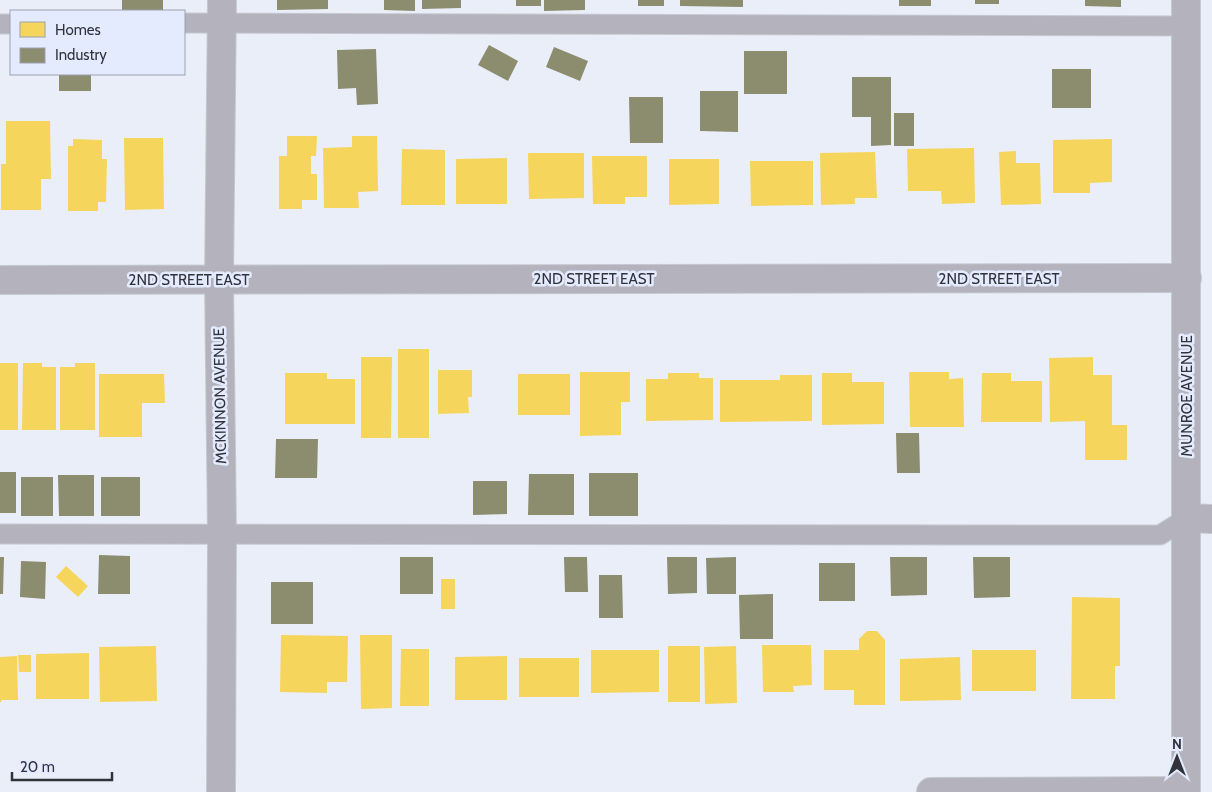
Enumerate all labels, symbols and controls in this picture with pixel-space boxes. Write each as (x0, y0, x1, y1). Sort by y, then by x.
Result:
legend (10, 10, 185, 75)
text: Homes (55, 21, 101, 39)
text: Industry (55, 46, 107, 64)
street label: 2ND STREET EAST (534, 270, 654, 288)
street label: 2ND STREET EAST (939, 270, 1059, 288)
street label: 2ND STREET EAST (129, 271, 249, 289)
street label: MCKINNON AVENUE (210, 328, 230, 464)
street label: MUNROE AVENUE (1178, 335, 1196, 457)
north arrow (1152, 732, 1202, 782)
text: N (1172, 735, 1182, 753)
scale bar (12, 750, 112, 782)
text: 20 m (20, 758, 55, 776)

